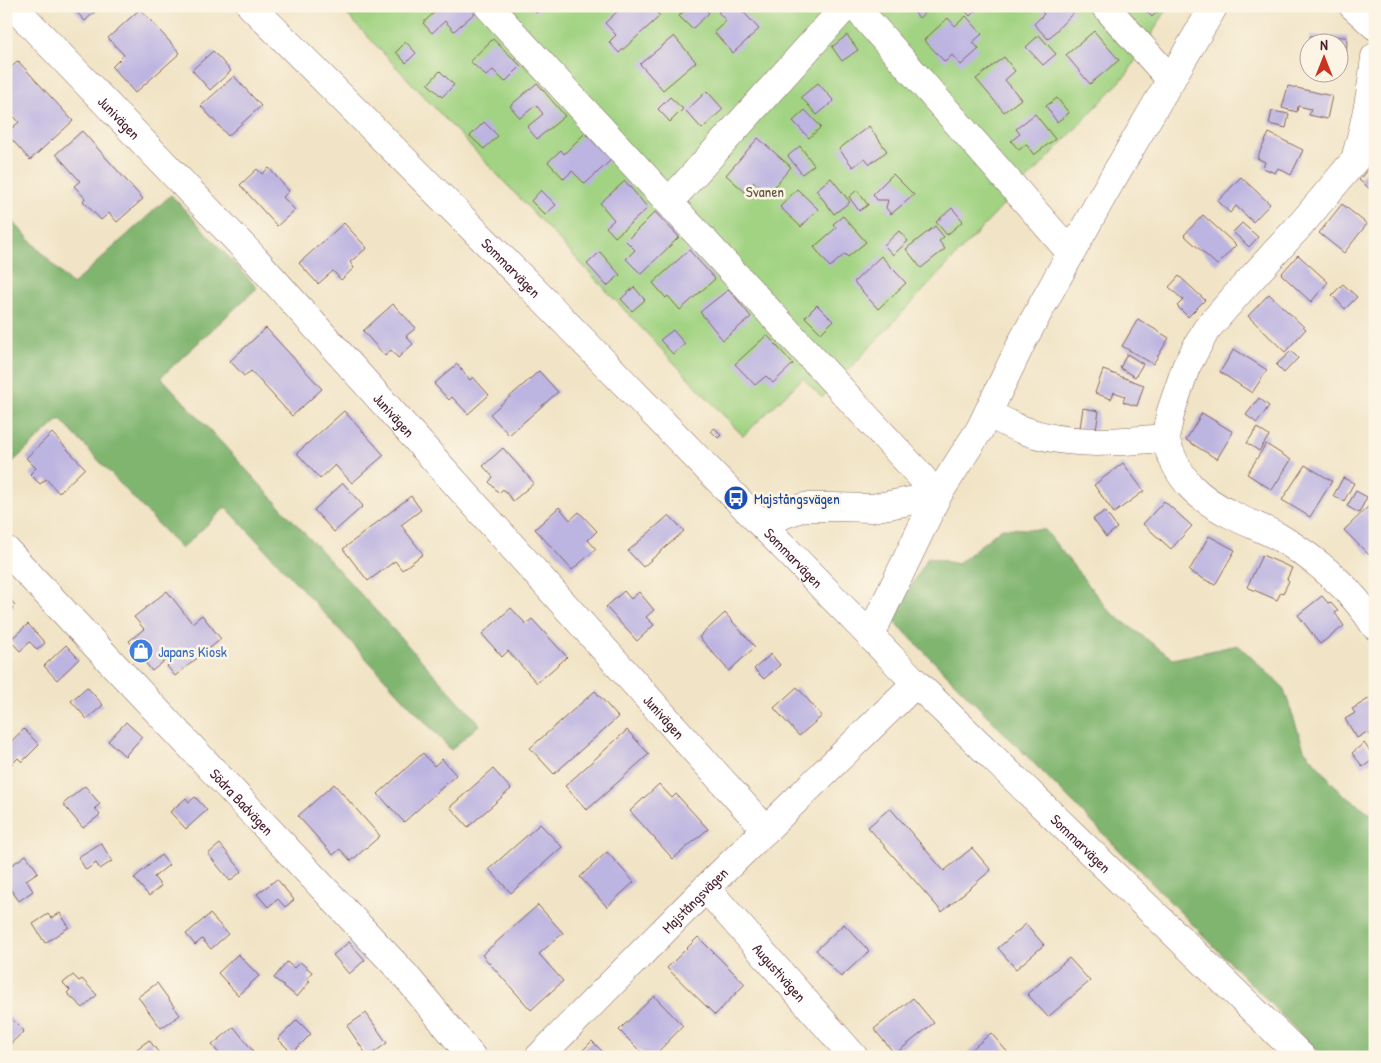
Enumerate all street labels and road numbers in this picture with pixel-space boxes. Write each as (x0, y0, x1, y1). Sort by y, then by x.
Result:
street label: Junivägen (94, 91, 146, 144)
street label: Sommarvägen (477, 233, 546, 302)
street label: Junivägen (369, 388, 420, 442)
street label: Sommarvägen (760, 523, 828, 592)
street label: Junivägen (639, 690, 690, 743)
street label: Södra Badvägen (206, 763, 279, 840)
street label: Sommarvägen (1046, 809, 1116, 877)
street label: Majstångsvägen (657, 862, 732, 938)
street label: Augustivägen (748, 938, 811, 1006)

